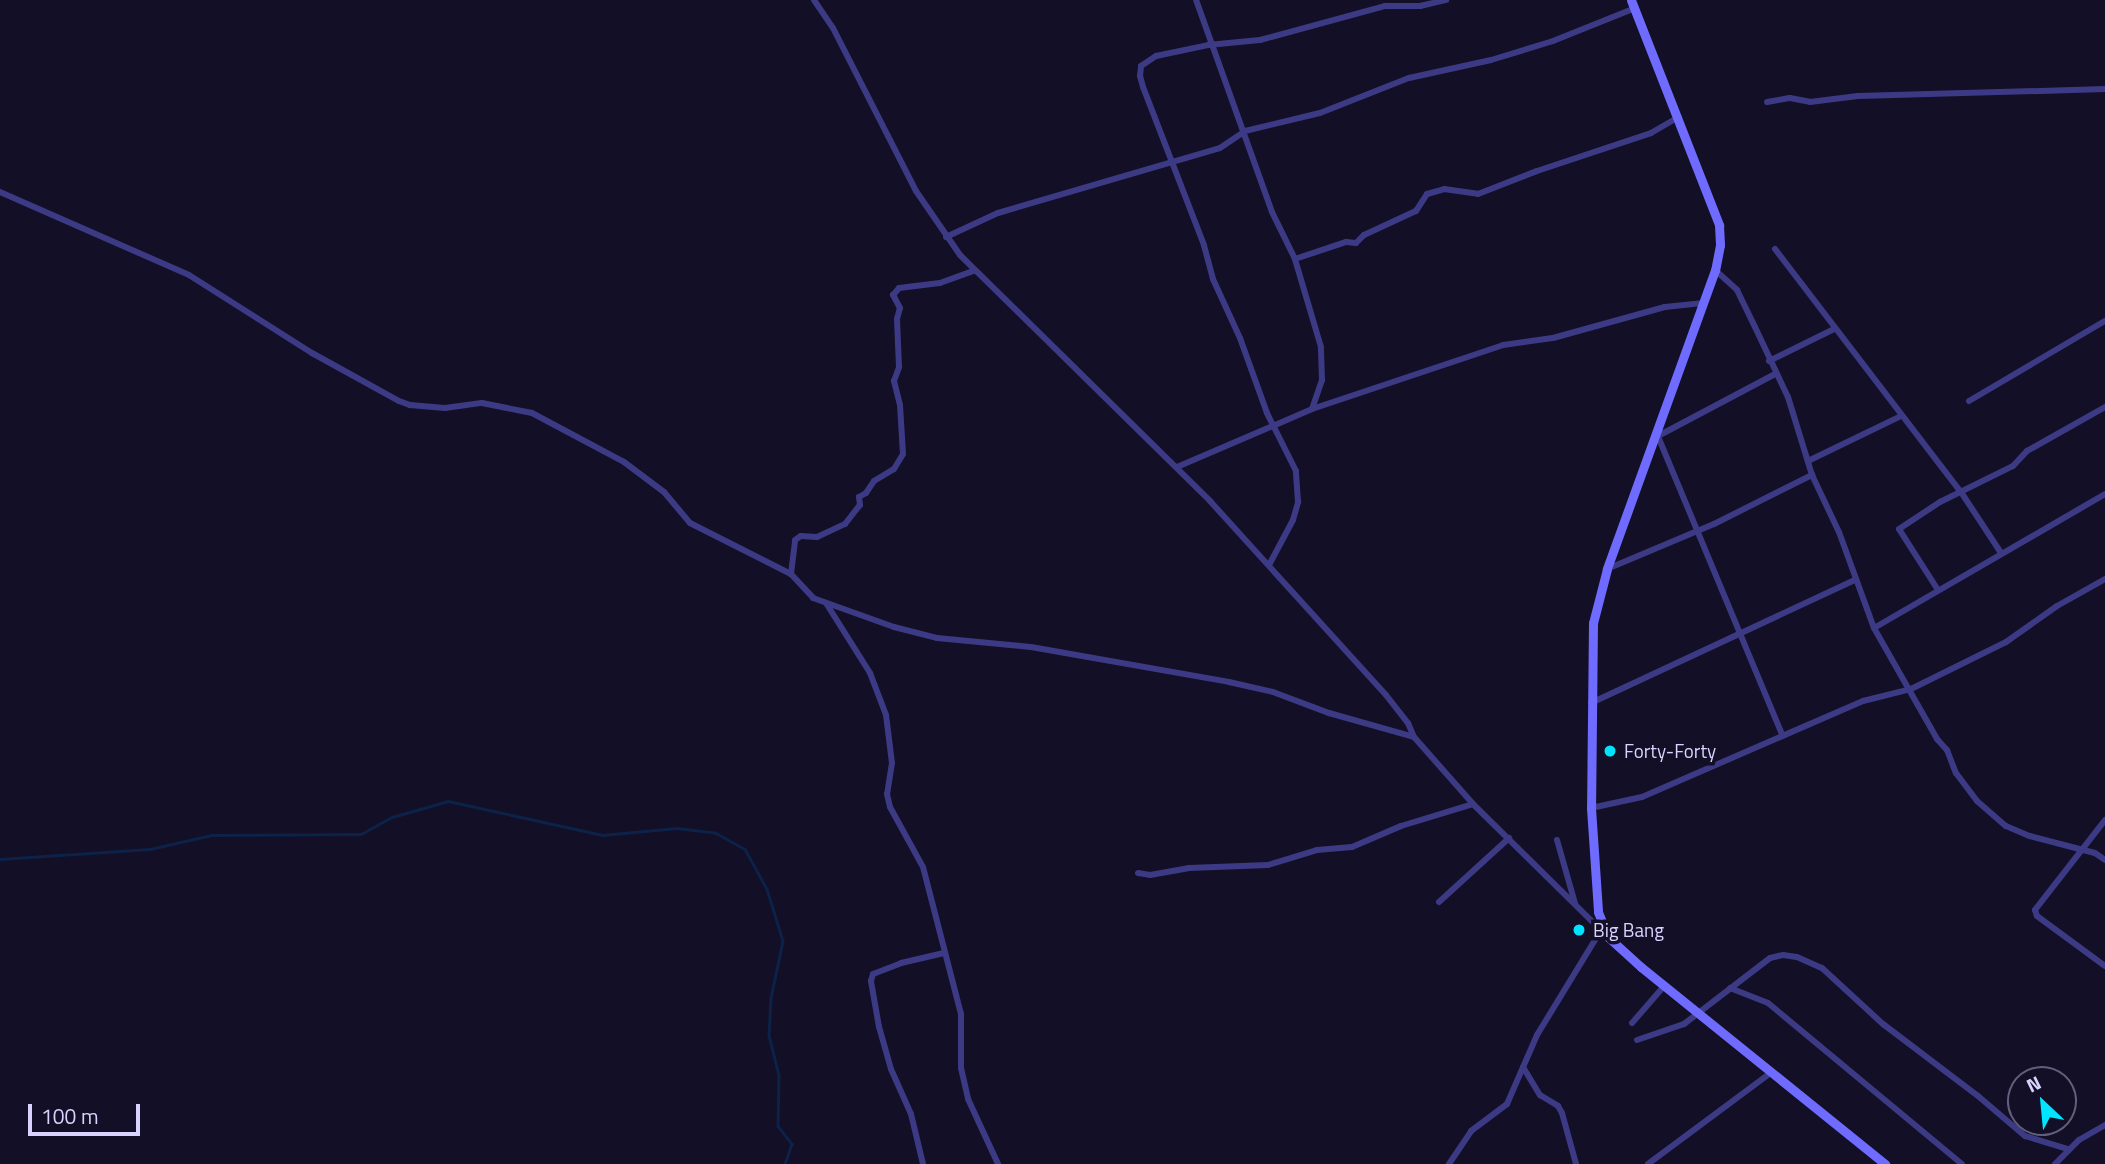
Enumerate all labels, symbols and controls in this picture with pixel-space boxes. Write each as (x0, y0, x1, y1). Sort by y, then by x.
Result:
place label: Forty-Forty (1624, 740, 1716, 762)
marker: Forty-Forty (1602, 743, 1618, 759)
place label: Big Bang (1593, 919, 1664, 941)
marker: Big Bang (1571, 922, 1587, 938)
north arrow (2007, 1066, 2077, 1136)
text: N (2021, 1068, 2046, 1099)
scale bar (32, 1090, 144, 1134)
text: 100 m (41, 1100, 98, 1132)

